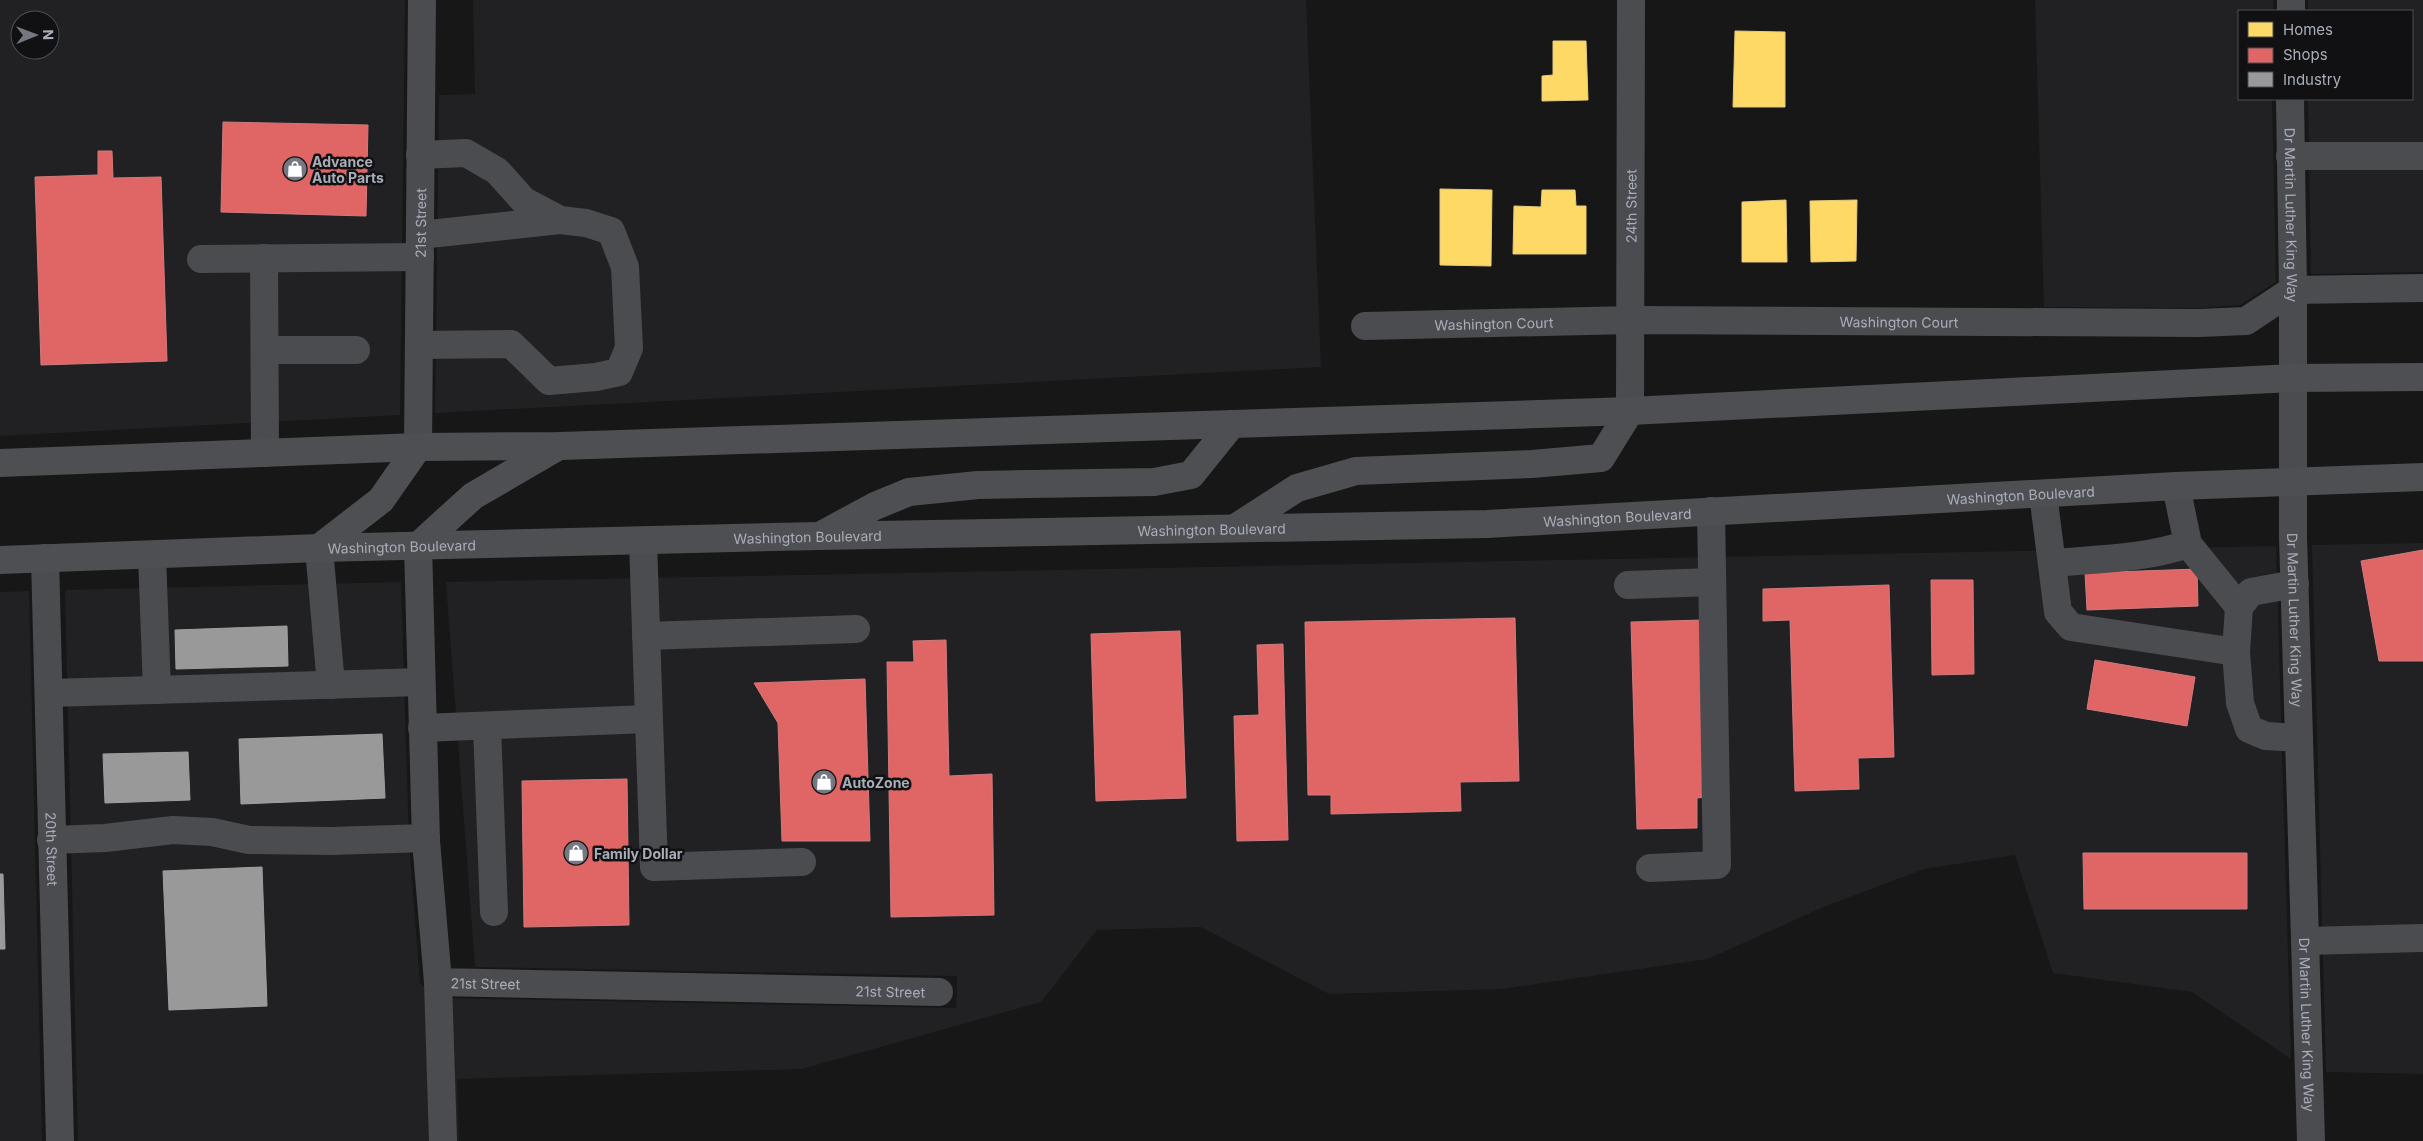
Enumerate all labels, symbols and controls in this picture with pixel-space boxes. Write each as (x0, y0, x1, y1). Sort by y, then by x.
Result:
north arrow (10, 10, 60, 60)
legend (2238, 10, 2413, 100)
text: Homes (2283, 20, 2333, 39)
text: N (40, 29, 57, 40)
text: Shops (2283, 45, 2328, 64)
text: Industry (2283, 70, 2342, 89)
street label: Dr Martin Luther King Way (2282, 128, 2302, 302)
place label: Advance Auto Parts (312, 153, 384, 186)
shop icon: Advance Auto Parts (282, 156, 308, 182)
street label: 24th Street (1622, 169, 1639, 243)
street label: 21st Street (411, 188, 429, 258)
street label: Washington Court (1434, 313, 1554, 333)
street label: Washington Court (1839, 313, 1959, 330)
street label: Washington Boulevard (1946, 482, 2095, 507)
street label: Washington Boulevard (1543, 504, 1692, 529)
street label: Washington Boulevard (1137, 519, 1286, 539)
street label: Washington Boulevard (733, 526, 882, 547)
street label: Dr Martin Luther King Way (2284, 532, 2307, 708)
street label: Washington Boulevard (327, 536, 476, 556)
shop icon: AutoZone (811, 769, 837, 795)
place label: AutoZone (842, 774, 910, 791)
street label: 20th Street (43, 812, 62, 887)
shop icon: Family Dollar (563, 840, 589, 866)
place label: Family Dollar (594, 845, 683, 862)
street label: Dr Martin Luther King Way (2296, 937, 2319, 1112)
street label: 21st Street (450, 974, 521, 992)
street label: 21st Street (855, 982, 926, 1000)

